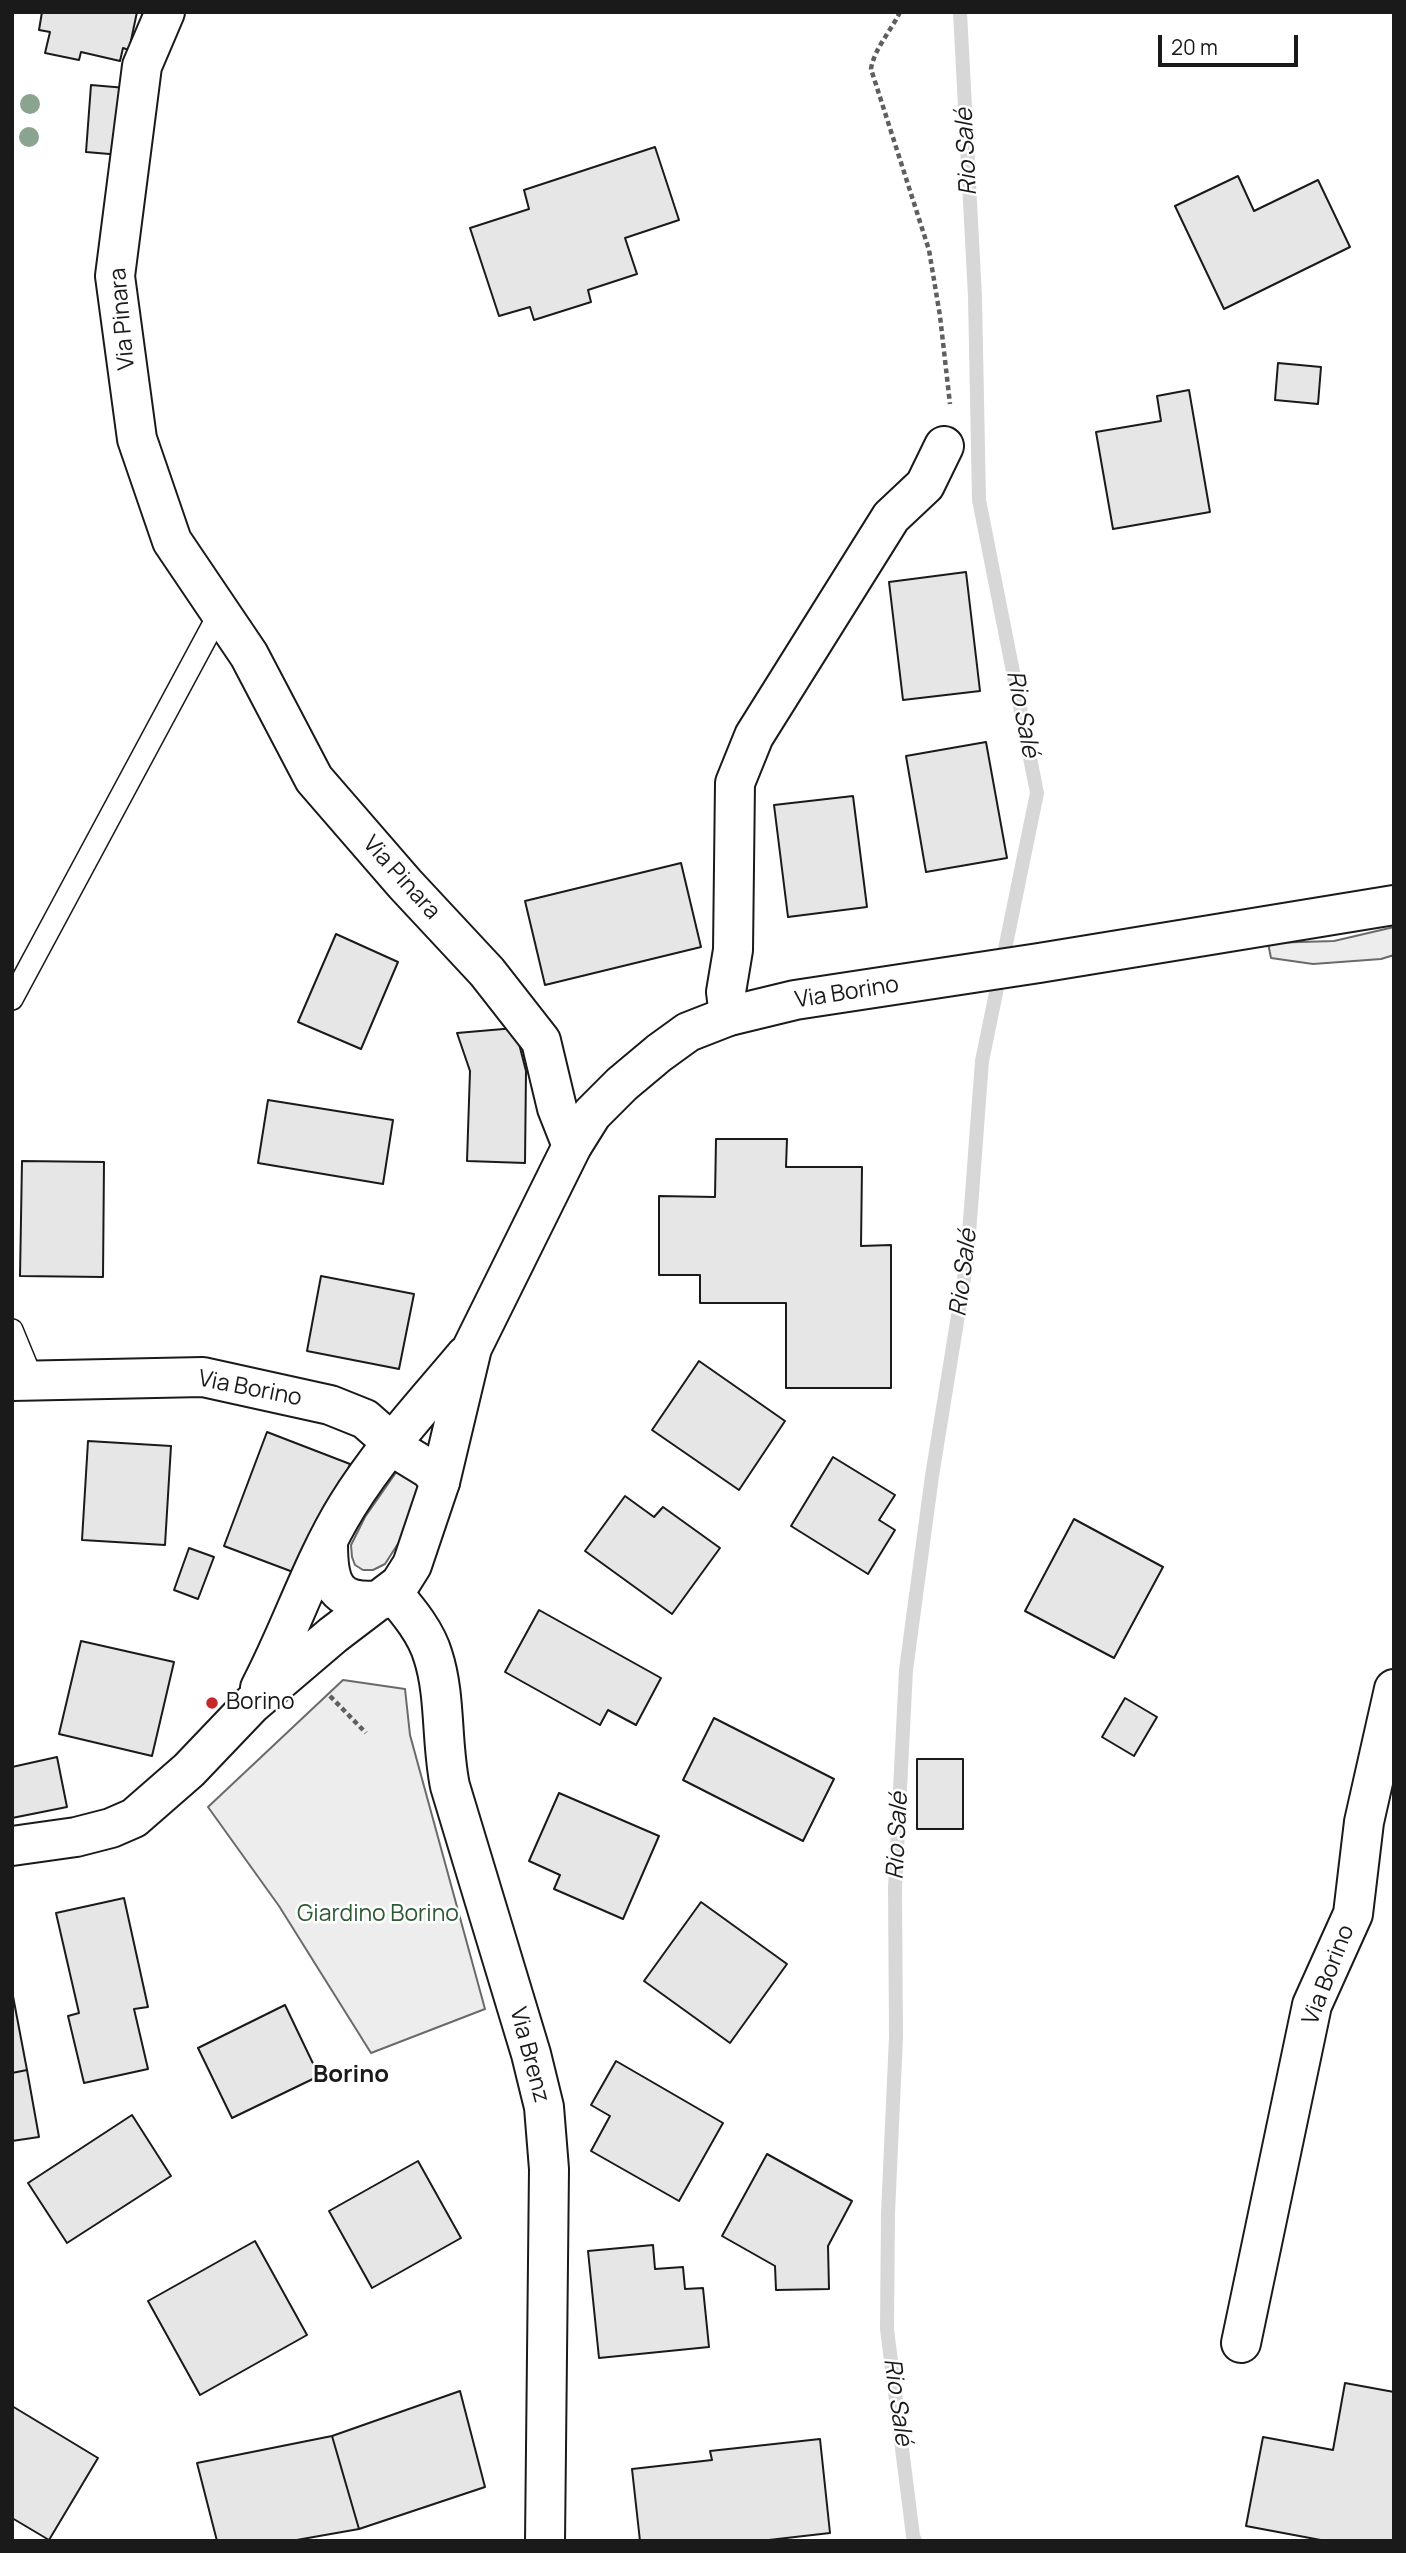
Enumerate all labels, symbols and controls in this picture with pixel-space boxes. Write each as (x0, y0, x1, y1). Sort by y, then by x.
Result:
scale bar (1161, 21, 1301, 65)
text: 20 m (1171, 33, 1218, 61)
water label: Rio Salé (950, 108, 984, 196)
street label: Via Pinara (105, 267, 141, 371)
water label: Rio Salé (1000, 668, 1044, 760)
street label: Via Pinara (356, 831, 446, 925)
street label: Via Borino (793, 971, 901, 1015)
water label: Rio Salé (944, 1228, 984, 1318)
street label: Via Borino (196, 1365, 304, 1413)
place label: Borino (226, 1689, 295, 1717)
marker: Borino (204, 1695, 220, 1711)
water label: Rio Salé (881, 1792, 915, 1880)
park label: Giardino Borino (297, 1901, 459, 1929)
street label: Via Borino (1297, 1921, 1361, 2029)
street label: Via Brenz (503, 2004, 555, 2106)
district label: Borino (313, 2061, 389, 2089)
water label: Rio Salé (877, 2357, 917, 2447)

